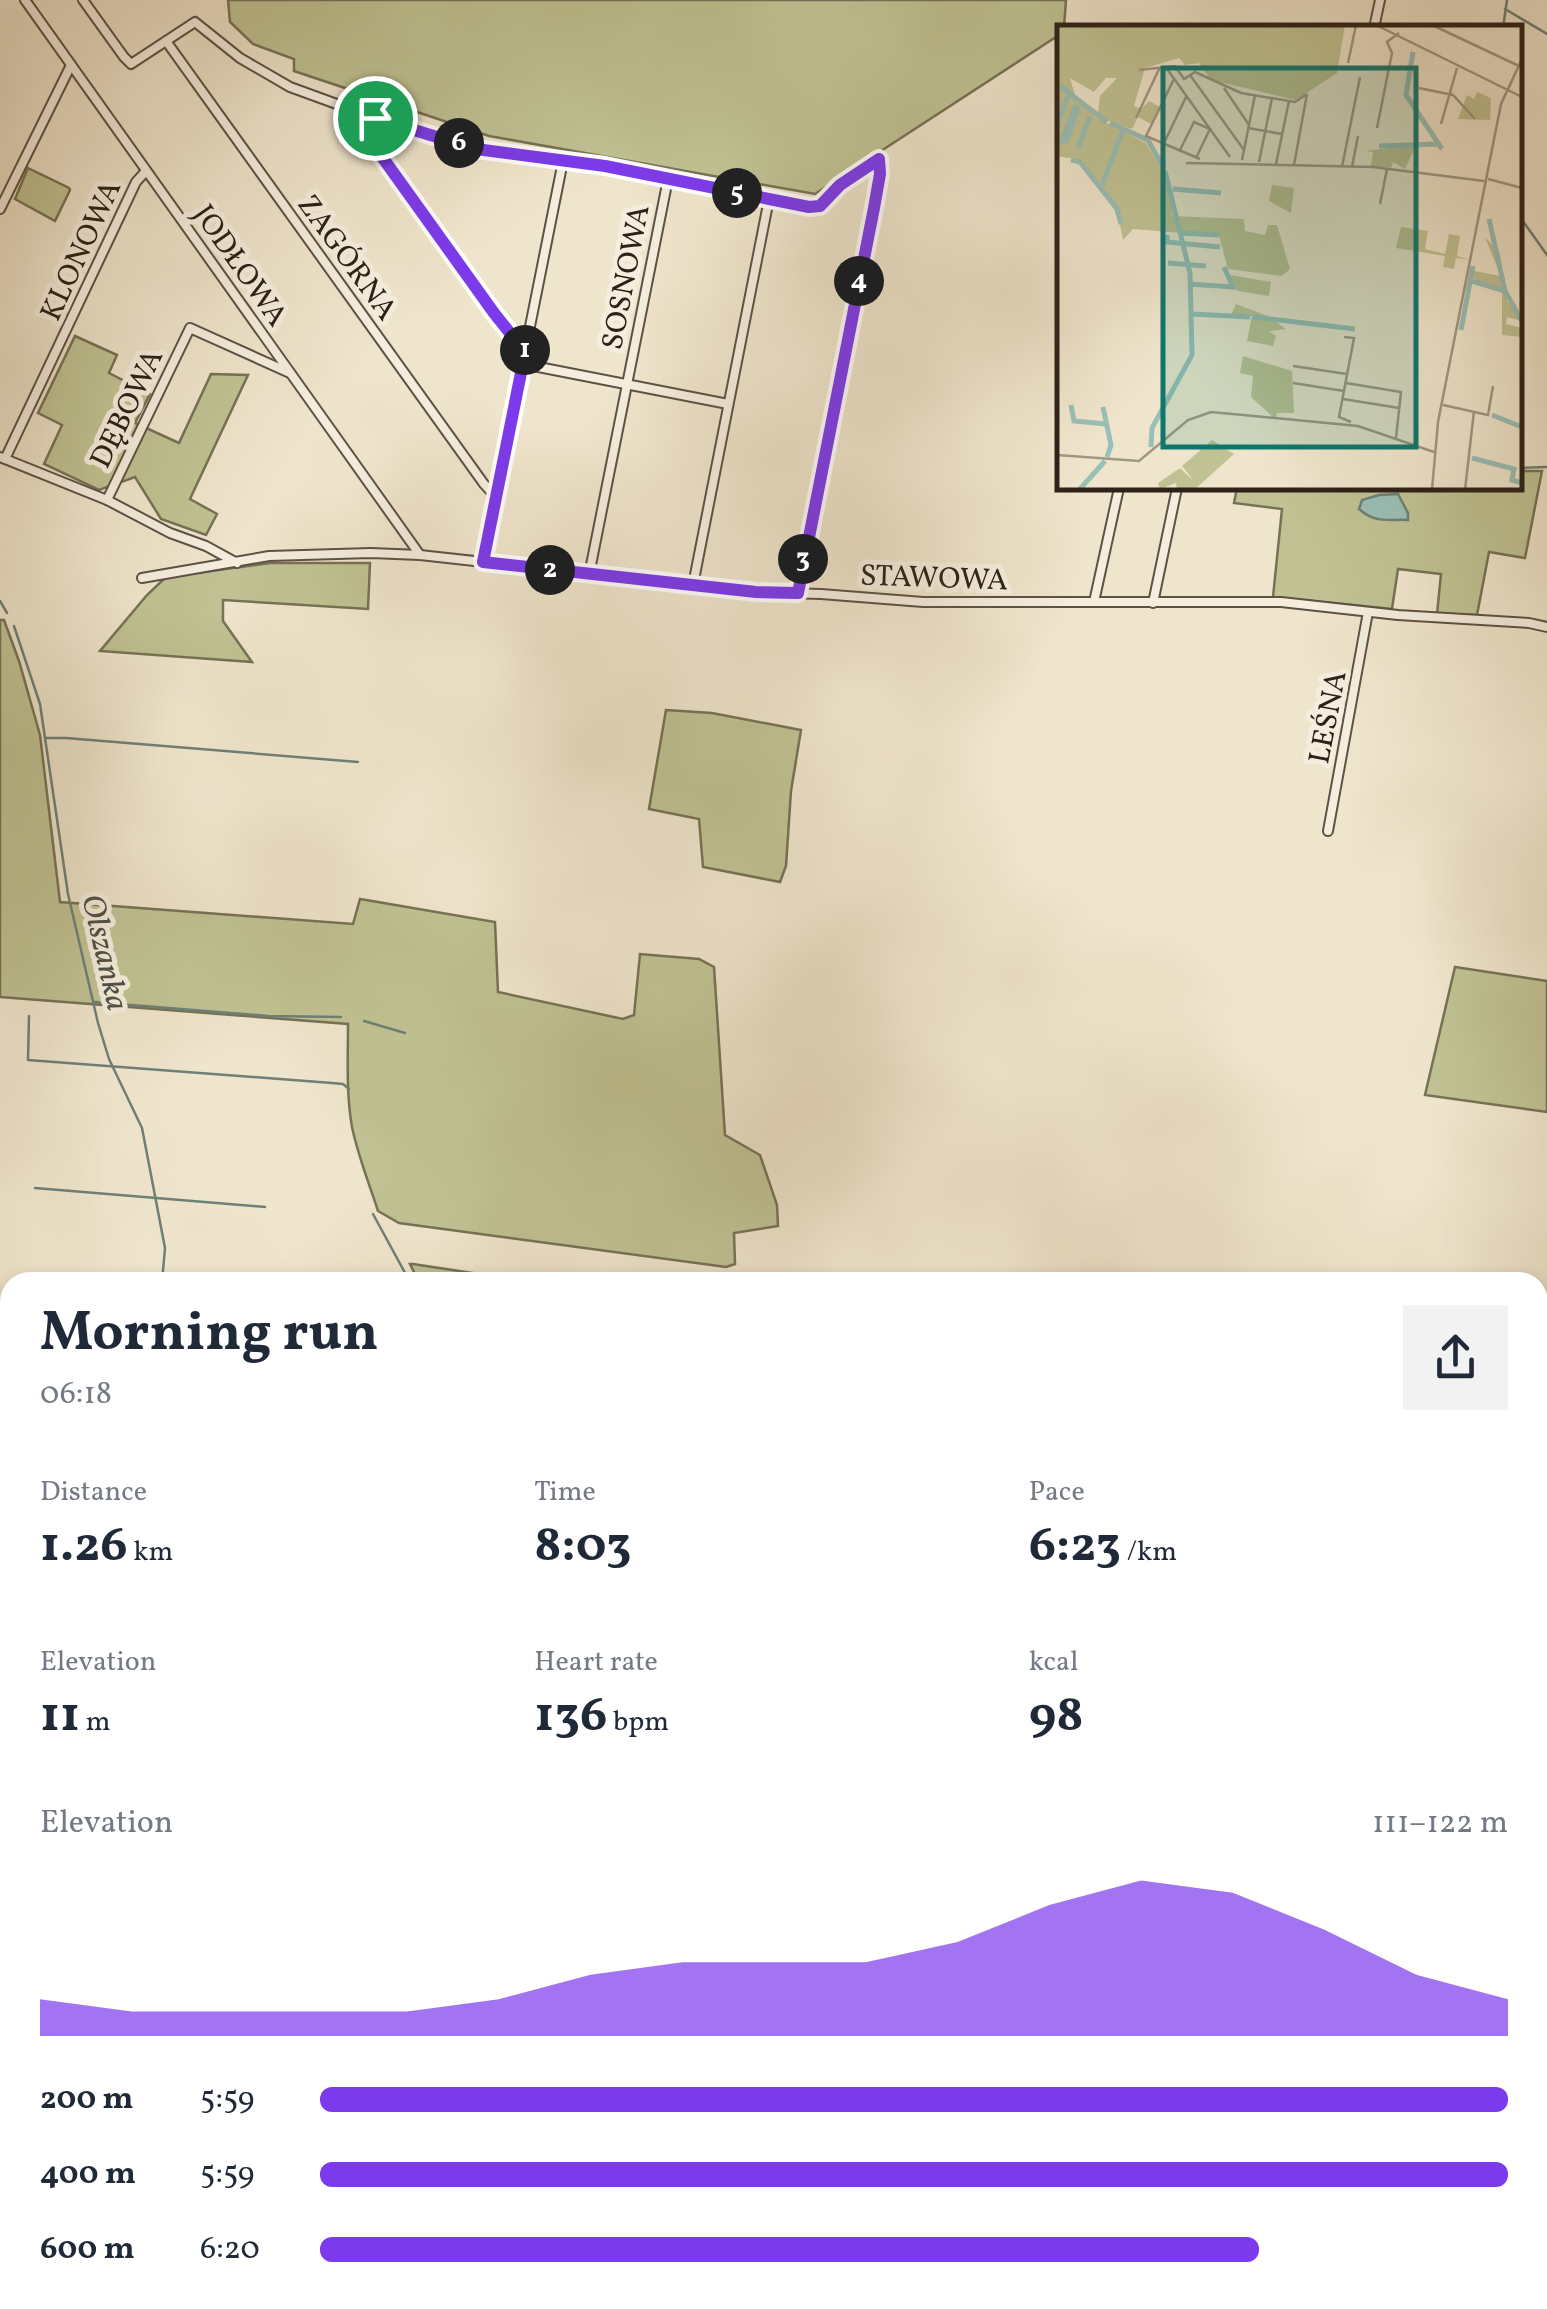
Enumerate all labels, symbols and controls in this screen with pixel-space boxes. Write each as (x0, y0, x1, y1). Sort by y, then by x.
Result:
inset map (1057, 25, 1522, 490)
pin (333, 76, 418, 161)
icon: arrive (348, 91, 403, 146)
pin: 6 (434, 118, 484, 168)
text: 6 (451, 123, 467, 162)
pin: 5 (712, 168, 762, 218)
text: 5 (730, 173, 744, 212)
street label: KLONOWA (31, 174, 133, 328)
street label: ZAGÓRNA (286, 187, 406, 330)
street label: JODŁOWA (182, 197, 297, 336)
street label: SOSNOWA (592, 201, 662, 354)
pin: 4 (834, 256, 884, 306)
text: 4 (851, 261, 867, 300)
pin: 1 (500, 325, 550, 375)
text: 1 (519, 330, 531, 369)
street label: DĘBOWA (81, 342, 175, 476)
pin: 3 (778, 534, 828, 584)
text: 3 (796, 539, 810, 578)
pin: 2 (525, 545, 575, 595)
text: 2 (543, 550, 557, 589)
street label: STAWOWA (859, 555, 1009, 603)
street label: LEŚNA (1299, 667, 1359, 768)
water label: Olszanka (68, 890, 138, 1015)
text: Morning run (40, 1297, 379, 1373)
button: share (1403, 1305, 1508, 1410)
text: 06:18 (40, 1373, 112, 1417)
text: Distance (40, 1473, 147, 1512)
text: Time (534, 1473, 596, 1512)
text: Pace (1029, 1473, 1085, 1512)
text: 1.26 (40, 1512, 128, 1582)
text: 8:03 (534, 1512, 631, 1582)
text: 6:23 (1029, 1512, 1121, 1582)
text: km (128, 1533, 173, 1572)
text: /km (1121, 1533, 1177, 1572)
text: Elevation (40, 1643, 156, 1682)
text: Heart rate (534, 1643, 658, 1682)
text: kcal (1029, 1643, 1078, 1682)
text: 11 (40, 1682, 80, 1752)
text: 136 (534, 1682, 607, 1752)
text: 98 (1029, 1682, 1084, 1752)
text: m (80, 1703, 111, 1742)
text: bpm (607, 1703, 669, 1742)
text: Elevation (40, 1802, 173, 1846)
text: 111–122 m (1372, 1802, 1508, 1846)
text: 200 m (40, 2078, 134, 2122)
text: 5:59 (200, 2078, 254, 2122)
text: 400 m (40, 2153, 136, 2197)
text: 5:59 (200, 2153, 254, 2197)
text: 600 m (40, 2228, 135, 2272)
text: 6:20 (200, 2228, 260, 2272)

